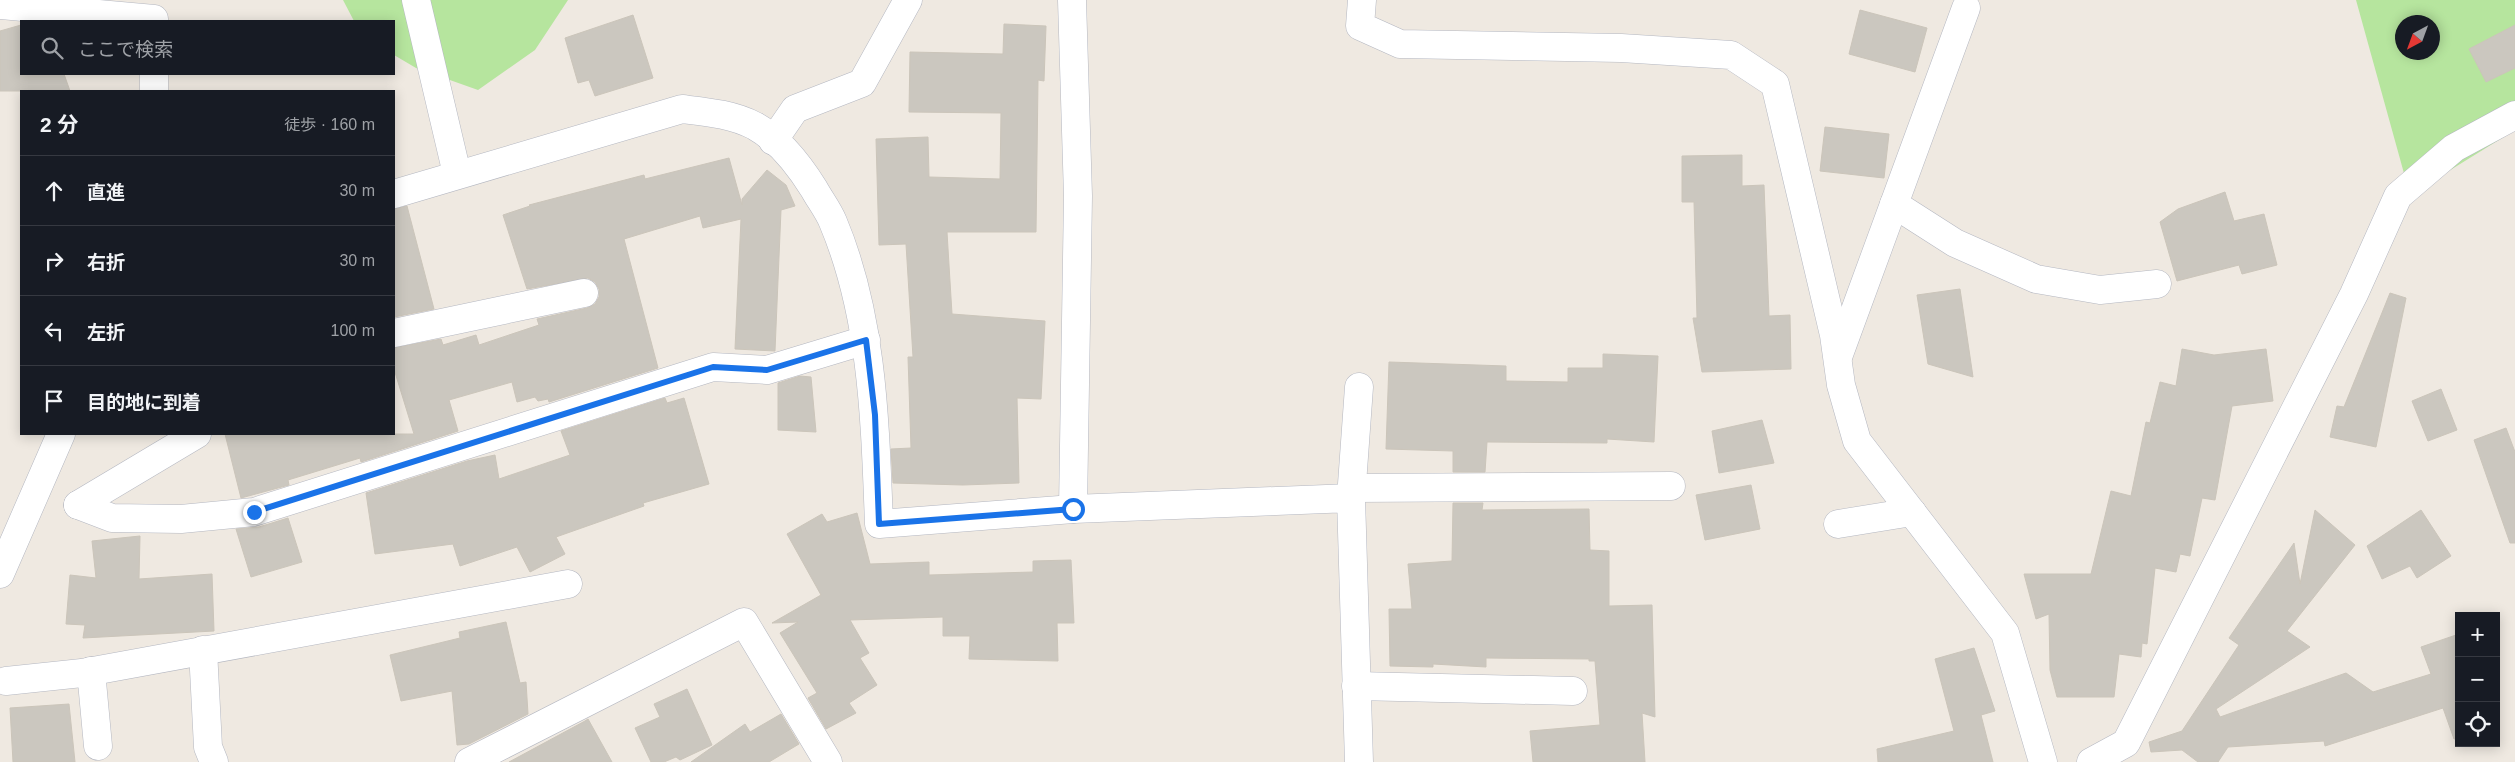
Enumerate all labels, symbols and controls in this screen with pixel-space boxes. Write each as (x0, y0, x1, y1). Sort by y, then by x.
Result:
north arrow (2395, 15, 2440, 60)
search box (20, 20, 395, 75)
icon: search (38, 34, 66, 62)
text: ここで検索 (78, 39, 173, 60)
text: 2 分 (40, 113, 79, 136)
text: 徒歩 · 160 m (284, 116, 375, 133)
icon: ahead (40, 177, 68, 205)
text: 直進 (87, 182, 125, 203)
text: 30 m (339, 182, 375, 199)
icon: right (40, 247, 68, 275)
text: 右折 (87, 252, 125, 273)
text: 30 m (339, 252, 375, 269)
icon: left (40, 317, 68, 345)
text: 左折 (87, 322, 125, 343)
text: 100 m (331, 322, 375, 339)
icon: arrive (40, 387, 68, 415)
text: 目的地に到着 (87, 392, 201, 413)
route start (1062, 498, 1085, 521)
route end (243, 501, 266, 524)
map controls (2455, 612, 2500, 747)
button: + (2455, 612, 2500, 657)
button: − (2455, 657, 2500, 702)
button: locate (2455, 702, 2500, 747)

